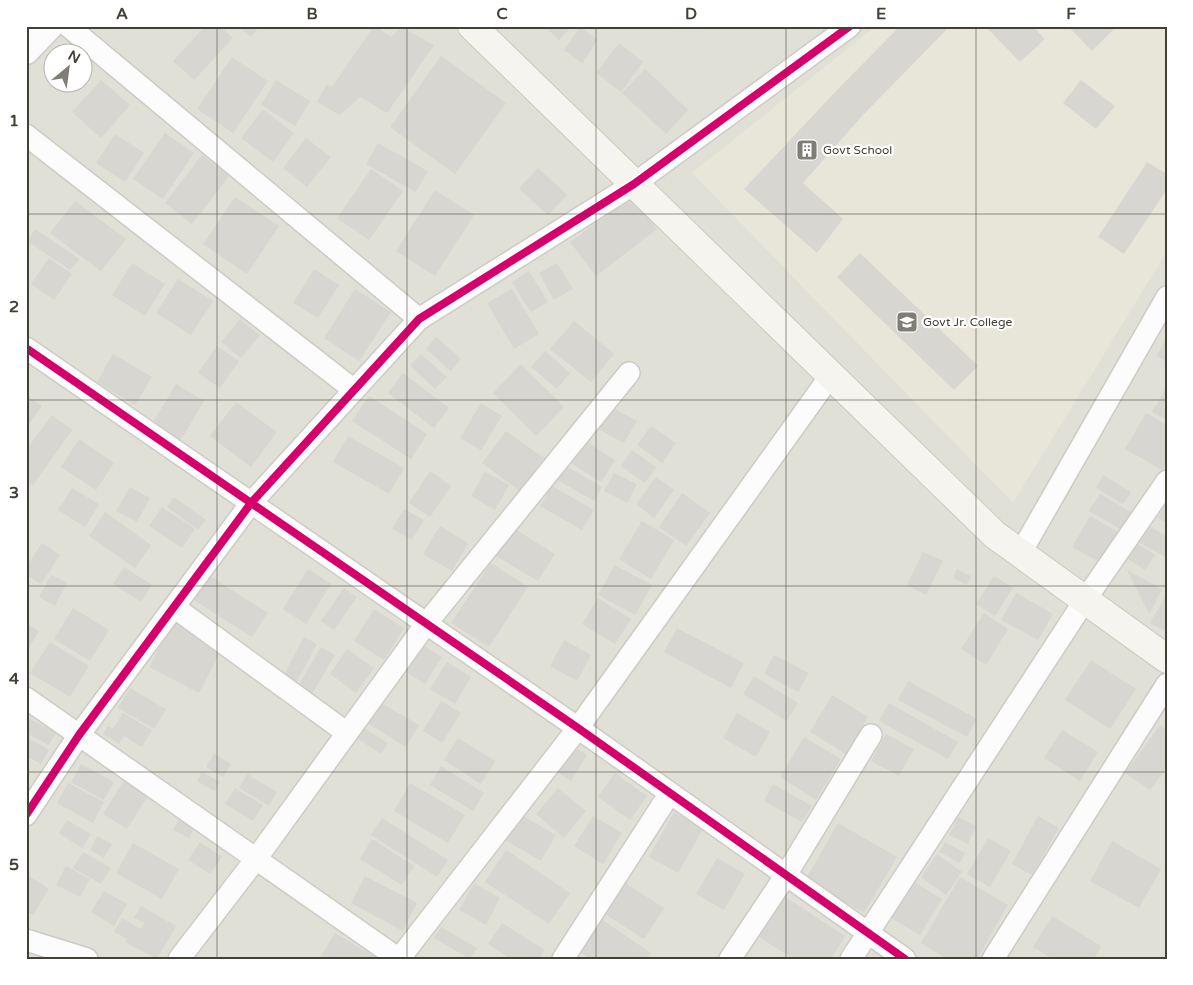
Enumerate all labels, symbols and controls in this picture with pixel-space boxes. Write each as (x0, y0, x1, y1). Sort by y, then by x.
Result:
text: A (116, 4, 128, 24)
text: B (306, 4, 318, 24)
text: C (496, 4, 508, 24)
text: D (685, 4, 697, 24)
text: E (876, 4, 886, 24)
text: F (1066, 4, 1076, 24)
north arrow (42, 42, 92, 92)
text: N (65, 47, 83, 67)
text: 1 (9, 111, 19, 131)
building icon: Govt School (795, 138, 819, 162)
place label: Govt School (823, 143, 892, 157)
text: 2 (9, 297, 19, 317)
school or university icon: Govt Jr. College (895, 310, 919, 334)
place label: Govt Jr. College (923, 315, 1012, 329)
text: 3 (9, 483, 19, 503)
text: 4 (9, 669, 19, 689)
text: 5 (9, 855, 19, 875)

